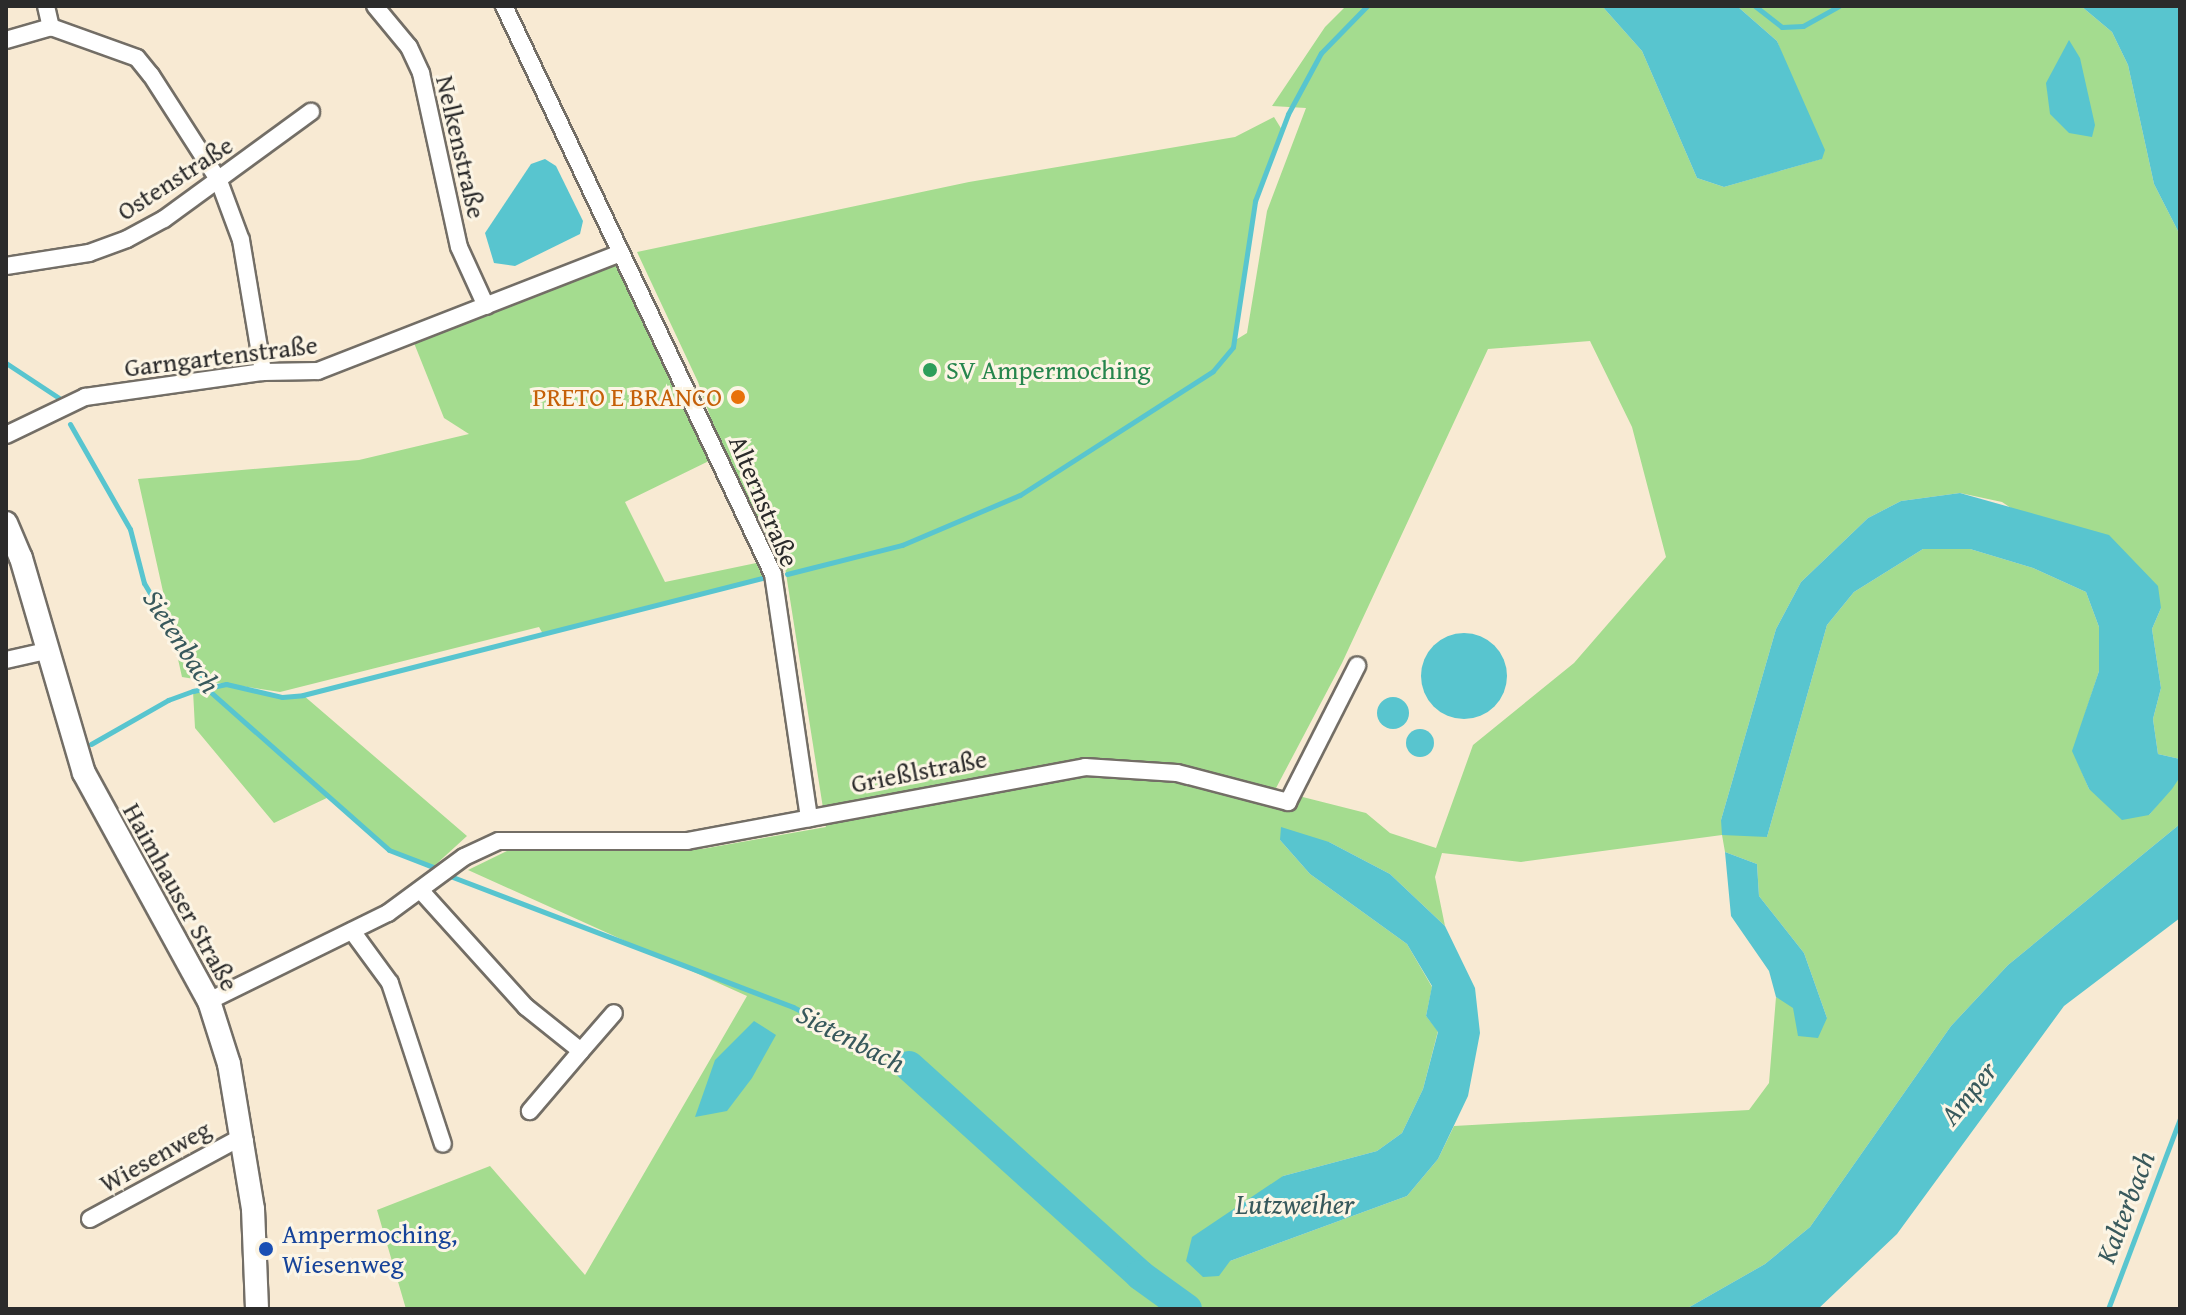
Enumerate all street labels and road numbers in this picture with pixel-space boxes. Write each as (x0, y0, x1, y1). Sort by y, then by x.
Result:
street label: Nelkenstraße (429, 73, 493, 221)
street label: Ostenstraße (111, 129, 239, 227)
street label: Garngartenstraße (123, 329, 319, 383)
street label: Alternstraße (722, 431, 806, 571)
street label: Grießlstraße (848, 743, 990, 799)
street label: Haimhauser Straße (116, 798, 246, 996)
street label: Wiesenweg (94, 1113, 216, 1199)

